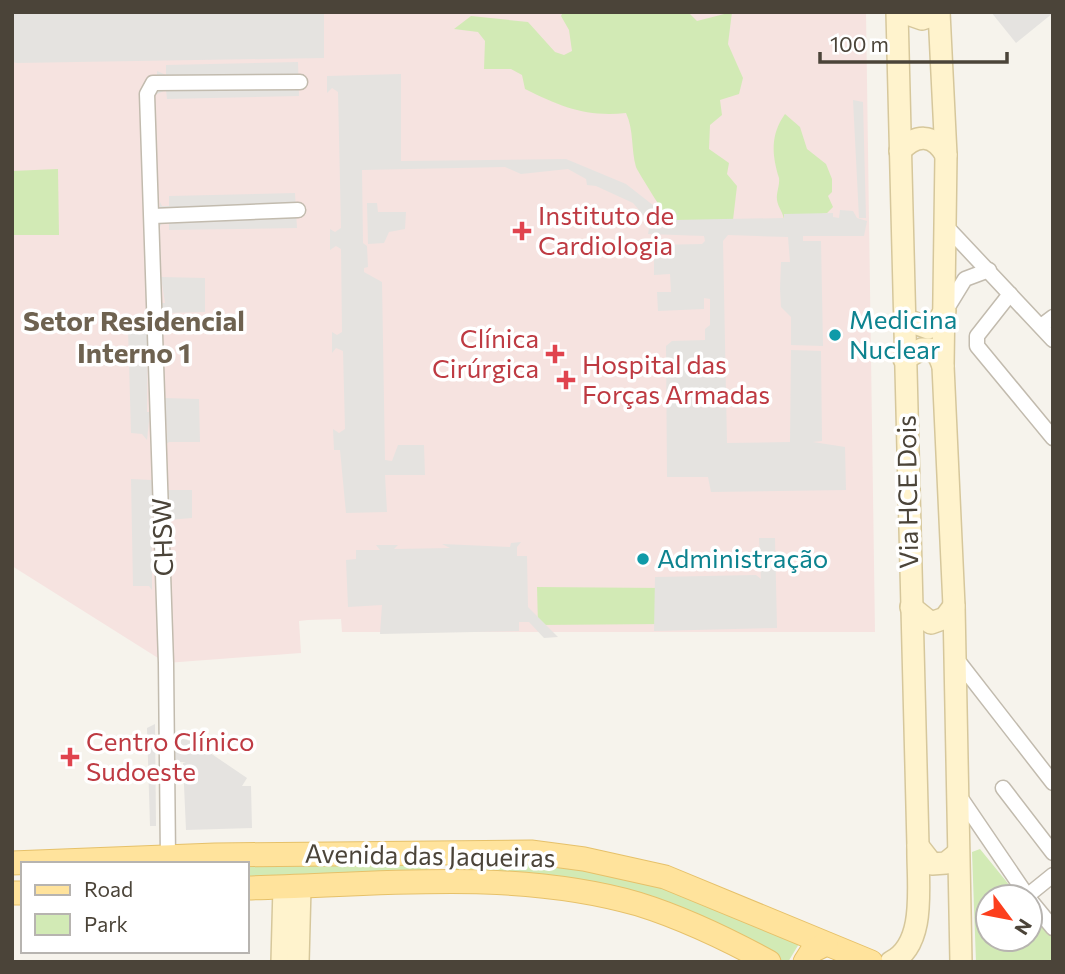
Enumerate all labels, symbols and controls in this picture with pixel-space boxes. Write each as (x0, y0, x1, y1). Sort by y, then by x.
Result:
scale bar (820, 21, 1007, 65)
text: 100 m (830, 31, 889, 56)
place label: Instituto de Cardiologia (538, 199, 674, 260)
marker: Instituto de Cardiologia (512, 221, 532, 241)
district label: Setor Residencial Interno 1 (23, 303, 245, 369)
place label: Medicina Nuclear (849, 303, 957, 364)
place label: Clínica Cirúrgica (432, 322, 539, 383)
marker: Medicina Nuclear (827, 327, 843, 343)
marker: Clínica Cirúrgica (545, 344, 565, 364)
place label: Hospital das Forças Armadas (582, 348, 770, 409)
marker: Hospital das Forças Armadas (556, 370, 576, 390)
street label: Via HCE Dois (890, 415, 923, 569)
street label: CHSW (145, 497, 178, 577)
place label: Administração (657, 542, 828, 573)
marker: Administração (635, 551, 651, 567)
place label: Centro Clínico Sudoeste (86, 725, 255, 786)
marker: Centro Clínico Sudoeste (60, 747, 80, 767)
street label: Avenida das Jaqueiras (304, 837, 556, 872)
legend (21, 862, 248, 953)
text: Road (84, 876, 133, 901)
north arrow (974, 883, 1044, 953)
text: Park (84, 911, 128, 936)
text: N (1010, 915, 1037, 939)

